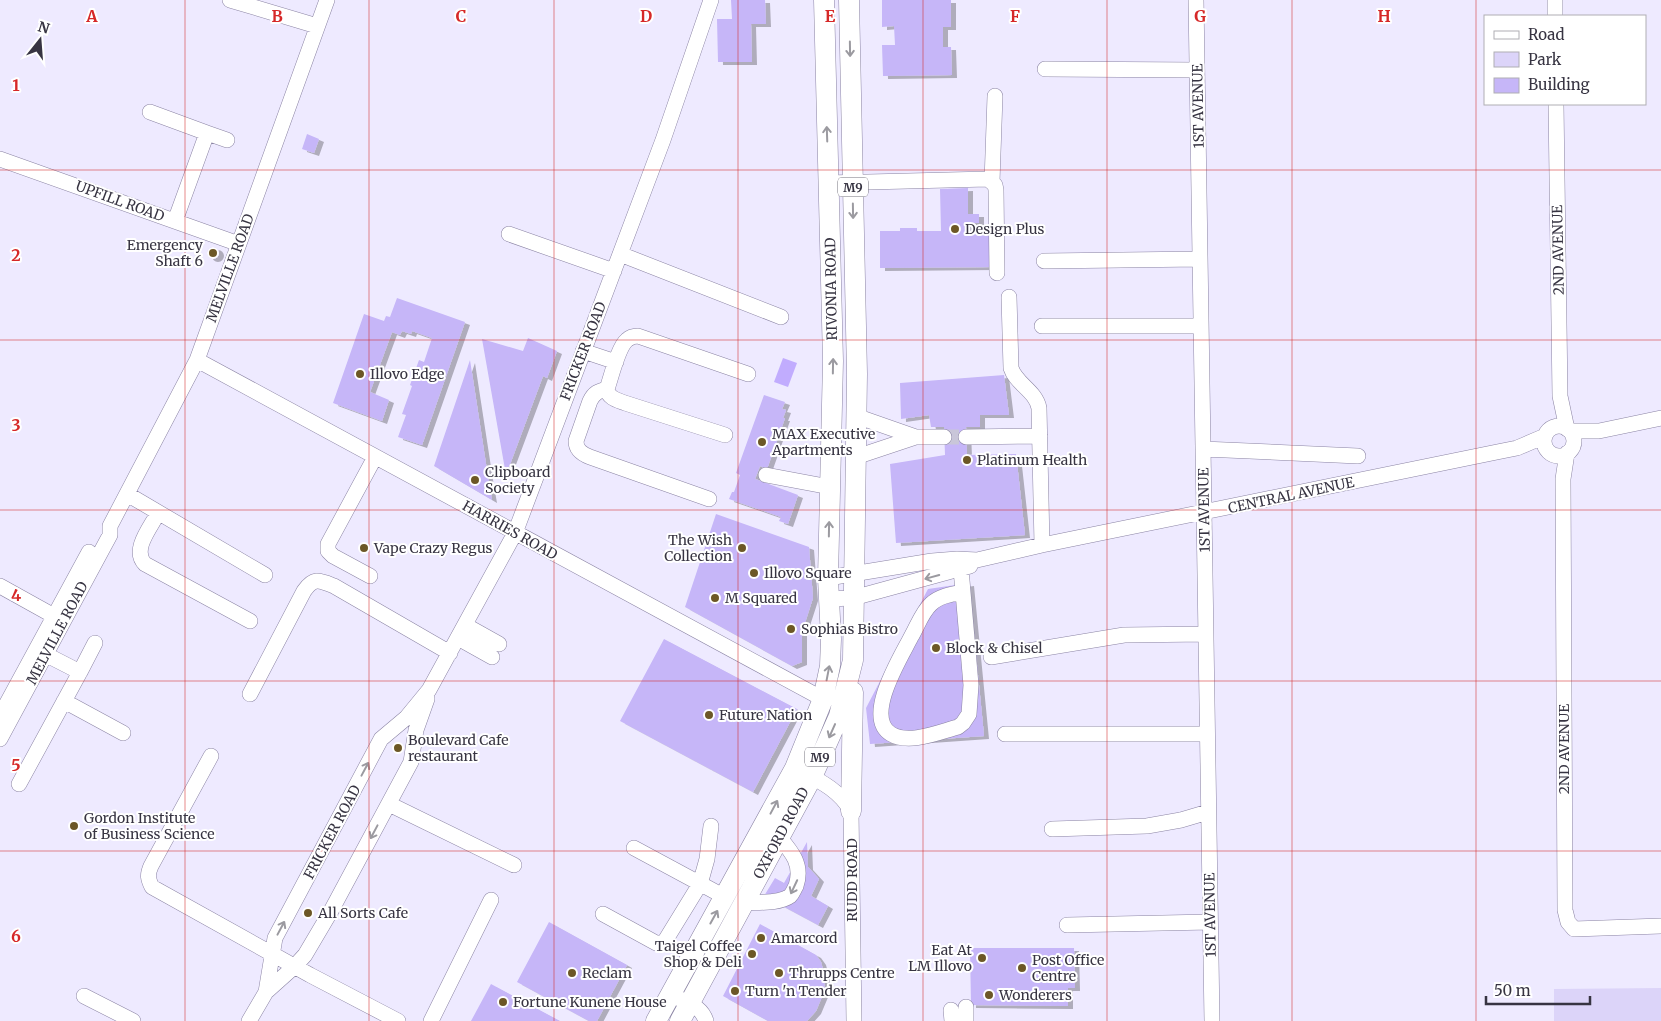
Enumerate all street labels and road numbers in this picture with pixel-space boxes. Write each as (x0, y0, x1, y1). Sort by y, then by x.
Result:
street label: 1ST AVENUE (1188, 63, 1208, 148)
street label: UPFILL ROAD (73, 177, 167, 226)
road number: M9 (838, 178, 868, 196)
street label: 2ND AVENUE (1548, 205, 1568, 295)
street label: MELVILLE ROAD (202, 211, 258, 325)
street label: RIVONIA ROAD (821, 237, 841, 341)
street label: FRICKER ROAD (556, 299, 610, 403)
street label: 1ST AVENUE (1194, 467, 1214, 552)
street label: CENTRAL AVENUE (1226, 473, 1356, 517)
street label: HARRIES ROAD (459, 496, 561, 564)
street label: MELVILLE ROAD (22, 578, 92, 688)
street label: 2ND AVENUE (1555, 704, 1573, 794)
road number: M9 (805, 748, 835, 766)
street label: FRICKER ROAD (300, 781, 365, 882)
street label: OXFORD ROAD (749, 784, 813, 882)
street label: RUDD ROAD (843, 838, 861, 922)
street label: 1ST AVENUE (1200, 872, 1220, 957)

